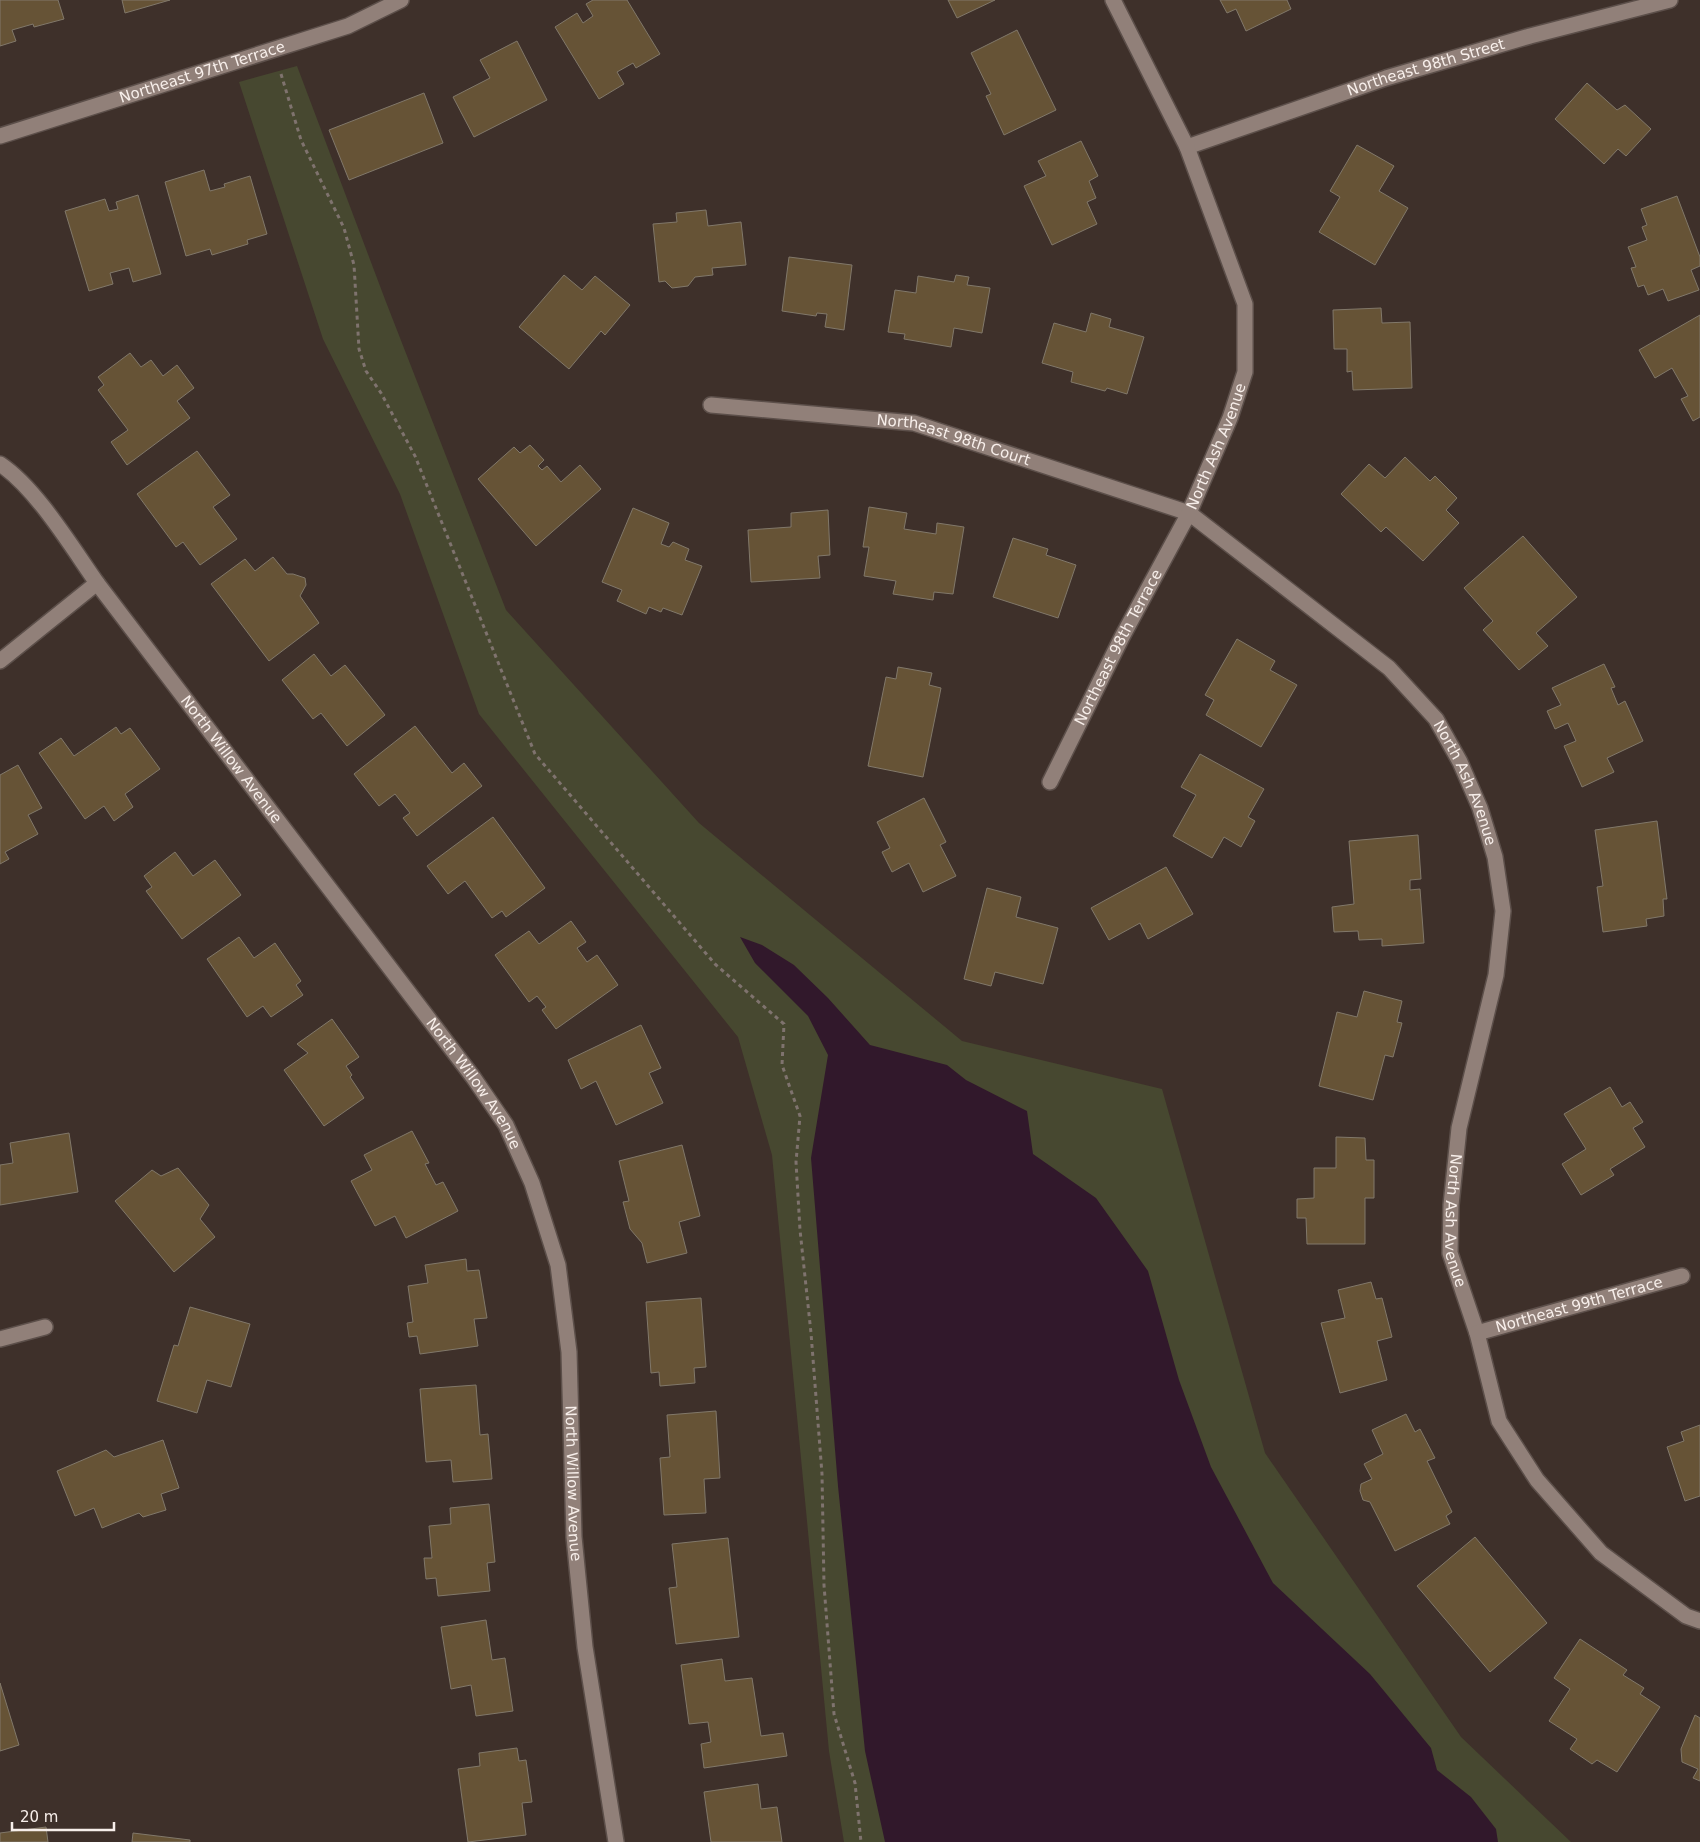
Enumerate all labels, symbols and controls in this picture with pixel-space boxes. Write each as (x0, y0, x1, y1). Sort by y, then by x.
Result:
street label: Northeast 98th Street (1345, 35, 1507, 100)
street label: Northeast 97th Terrace (117, 37, 287, 107)
street label: North Ash Avenue (1183, 381, 1250, 512)
street label: Northeast 98th Court (876, 411, 1033, 470)
street label: Northeast 98th Terrace (1071, 566, 1166, 728)
street label: North Willow Avenue (177, 692, 286, 827)
street label: North Ash Avenue (1430, 717, 1500, 847)
street label: North Willow Avenue (422, 1014, 525, 1152)
street label: North Ash Avenue (1441, 1153, 1470, 1290)
street label: Northeast 99th Terrace (1493, 1273, 1665, 1336)
street label: North Willow Avenue (561, 1405, 585, 1562)
scale bar (12, 1800, 115, 1832)
text: 20 m (20, 1808, 58, 1826)

